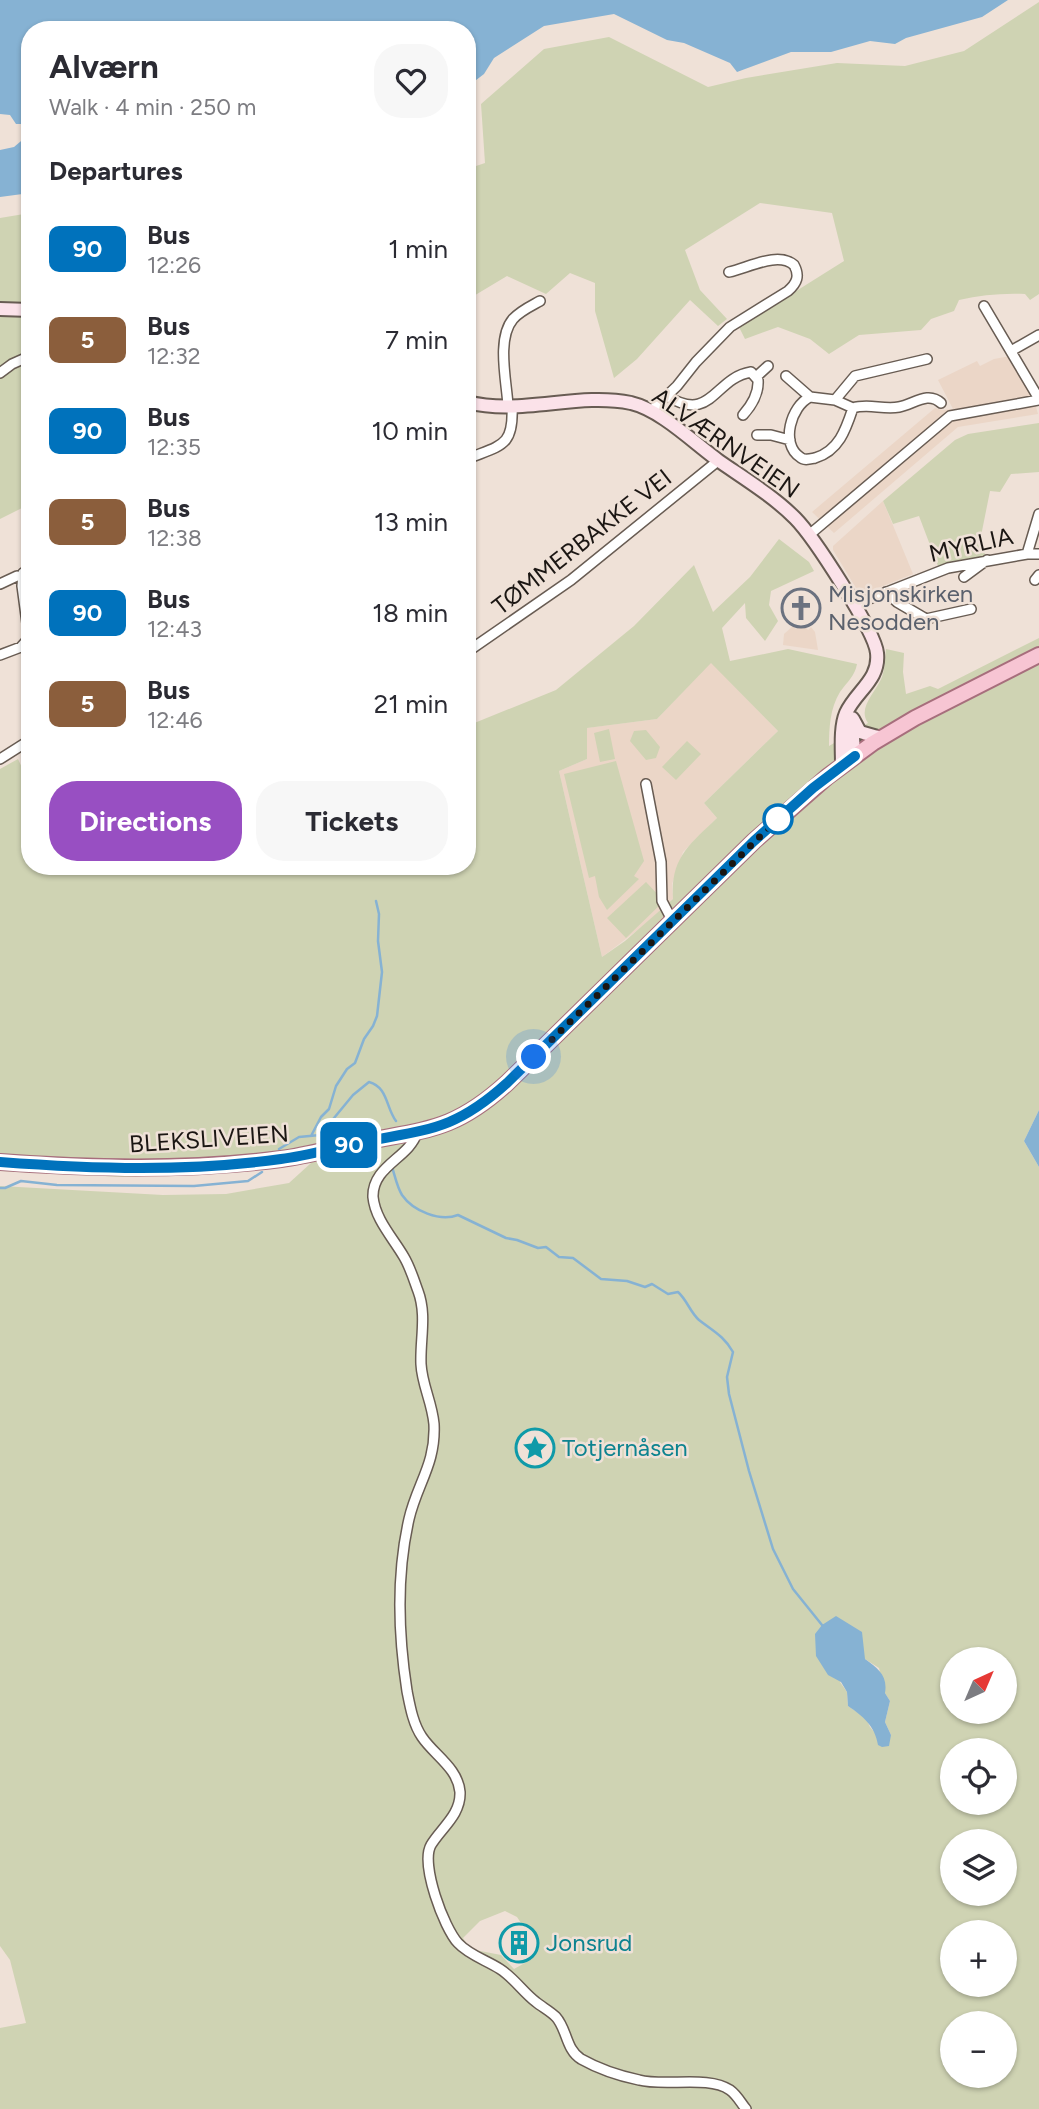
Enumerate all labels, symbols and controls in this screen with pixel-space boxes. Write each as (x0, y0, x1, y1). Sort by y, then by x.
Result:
button: heart (374, 44, 448, 118)
text: Alværn (49, 47, 159, 86)
text: Walk · 4 min · 250 m (49, 93, 256, 121)
text: Departures (49, 155, 183, 187)
text: Bus (147, 219, 190, 251)
text: 1 min (388, 233, 448, 265)
text: 90 (73, 234, 102, 263)
text: 12:26 (147, 251, 201, 279)
text: Bus (147, 310, 190, 342)
text: 7 min (385, 324, 448, 356)
text: 5 (81, 325, 94, 354)
text: 12:32 (147, 342, 201, 370)
street label: ALVÆRNVEIEN (647, 381, 806, 504)
text: Bus (147, 401, 190, 433)
text: 10 min (372, 415, 448, 447)
text: 90 (73, 416, 102, 445)
text: 12:35 (147, 433, 201, 461)
street label: TØMMERBAKKE VEI (486, 463, 677, 621)
text: Bus (147, 492, 190, 524)
text: 13 min (374, 506, 448, 538)
text: 5 (81, 507, 94, 536)
street label: MYRLIA (926, 521, 1016, 568)
text: 12:38 (147, 524, 202, 552)
place label: Misjonskirken Nesodden (828, 579, 973, 636)
text: Bus (147, 583, 190, 615)
church icon: Misjonskirken Nesodden (780, 587, 822, 629)
text: 18 min (372, 597, 448, 629)
text: 90 (73, 598, 102, 627)
text: 12:43 (147, 615, 202, 643)
text: Bus (147, 674, 190, 706)
text: 21 min (374, 688, 448, 720)
text: 5 (81, 689, 94, 718)
text: 12:46 (147, 706, 202, 734)
button: Directions (49, 781, 242, 861)
button: Tickets (256, 781, 448, 861)
unlabelled marker (763, 804, 793, 834)
your location (516, 1039, 551, 1074)
street label: BLEKSLIVEIEN (128, 1118, 290, 1159)
line badge: 90 (318, 1122, 380, 1168)
text: 90 (334, 1130, 364, 1159)
place icon: Totjernåsen (514, 1427, 556, 1469)
place label: Totjernåsen (562, 1433, 688, 1462)
north arrow (940, 1647, 1017, 1724)
map controls (940, 1647, 1017, 2088)
button: locate (940, 1738, 1017, 1815)
button: layers (940, 1829, 1017, 1906)
button: + (940, 1920, 1017, 1997)
building icon: Jonsrud (498, 1922, 540, 1964)
place label: Jonsrud (546, 1928, 632, 1957)
button: − (940, 2011, 1017, 2088)

